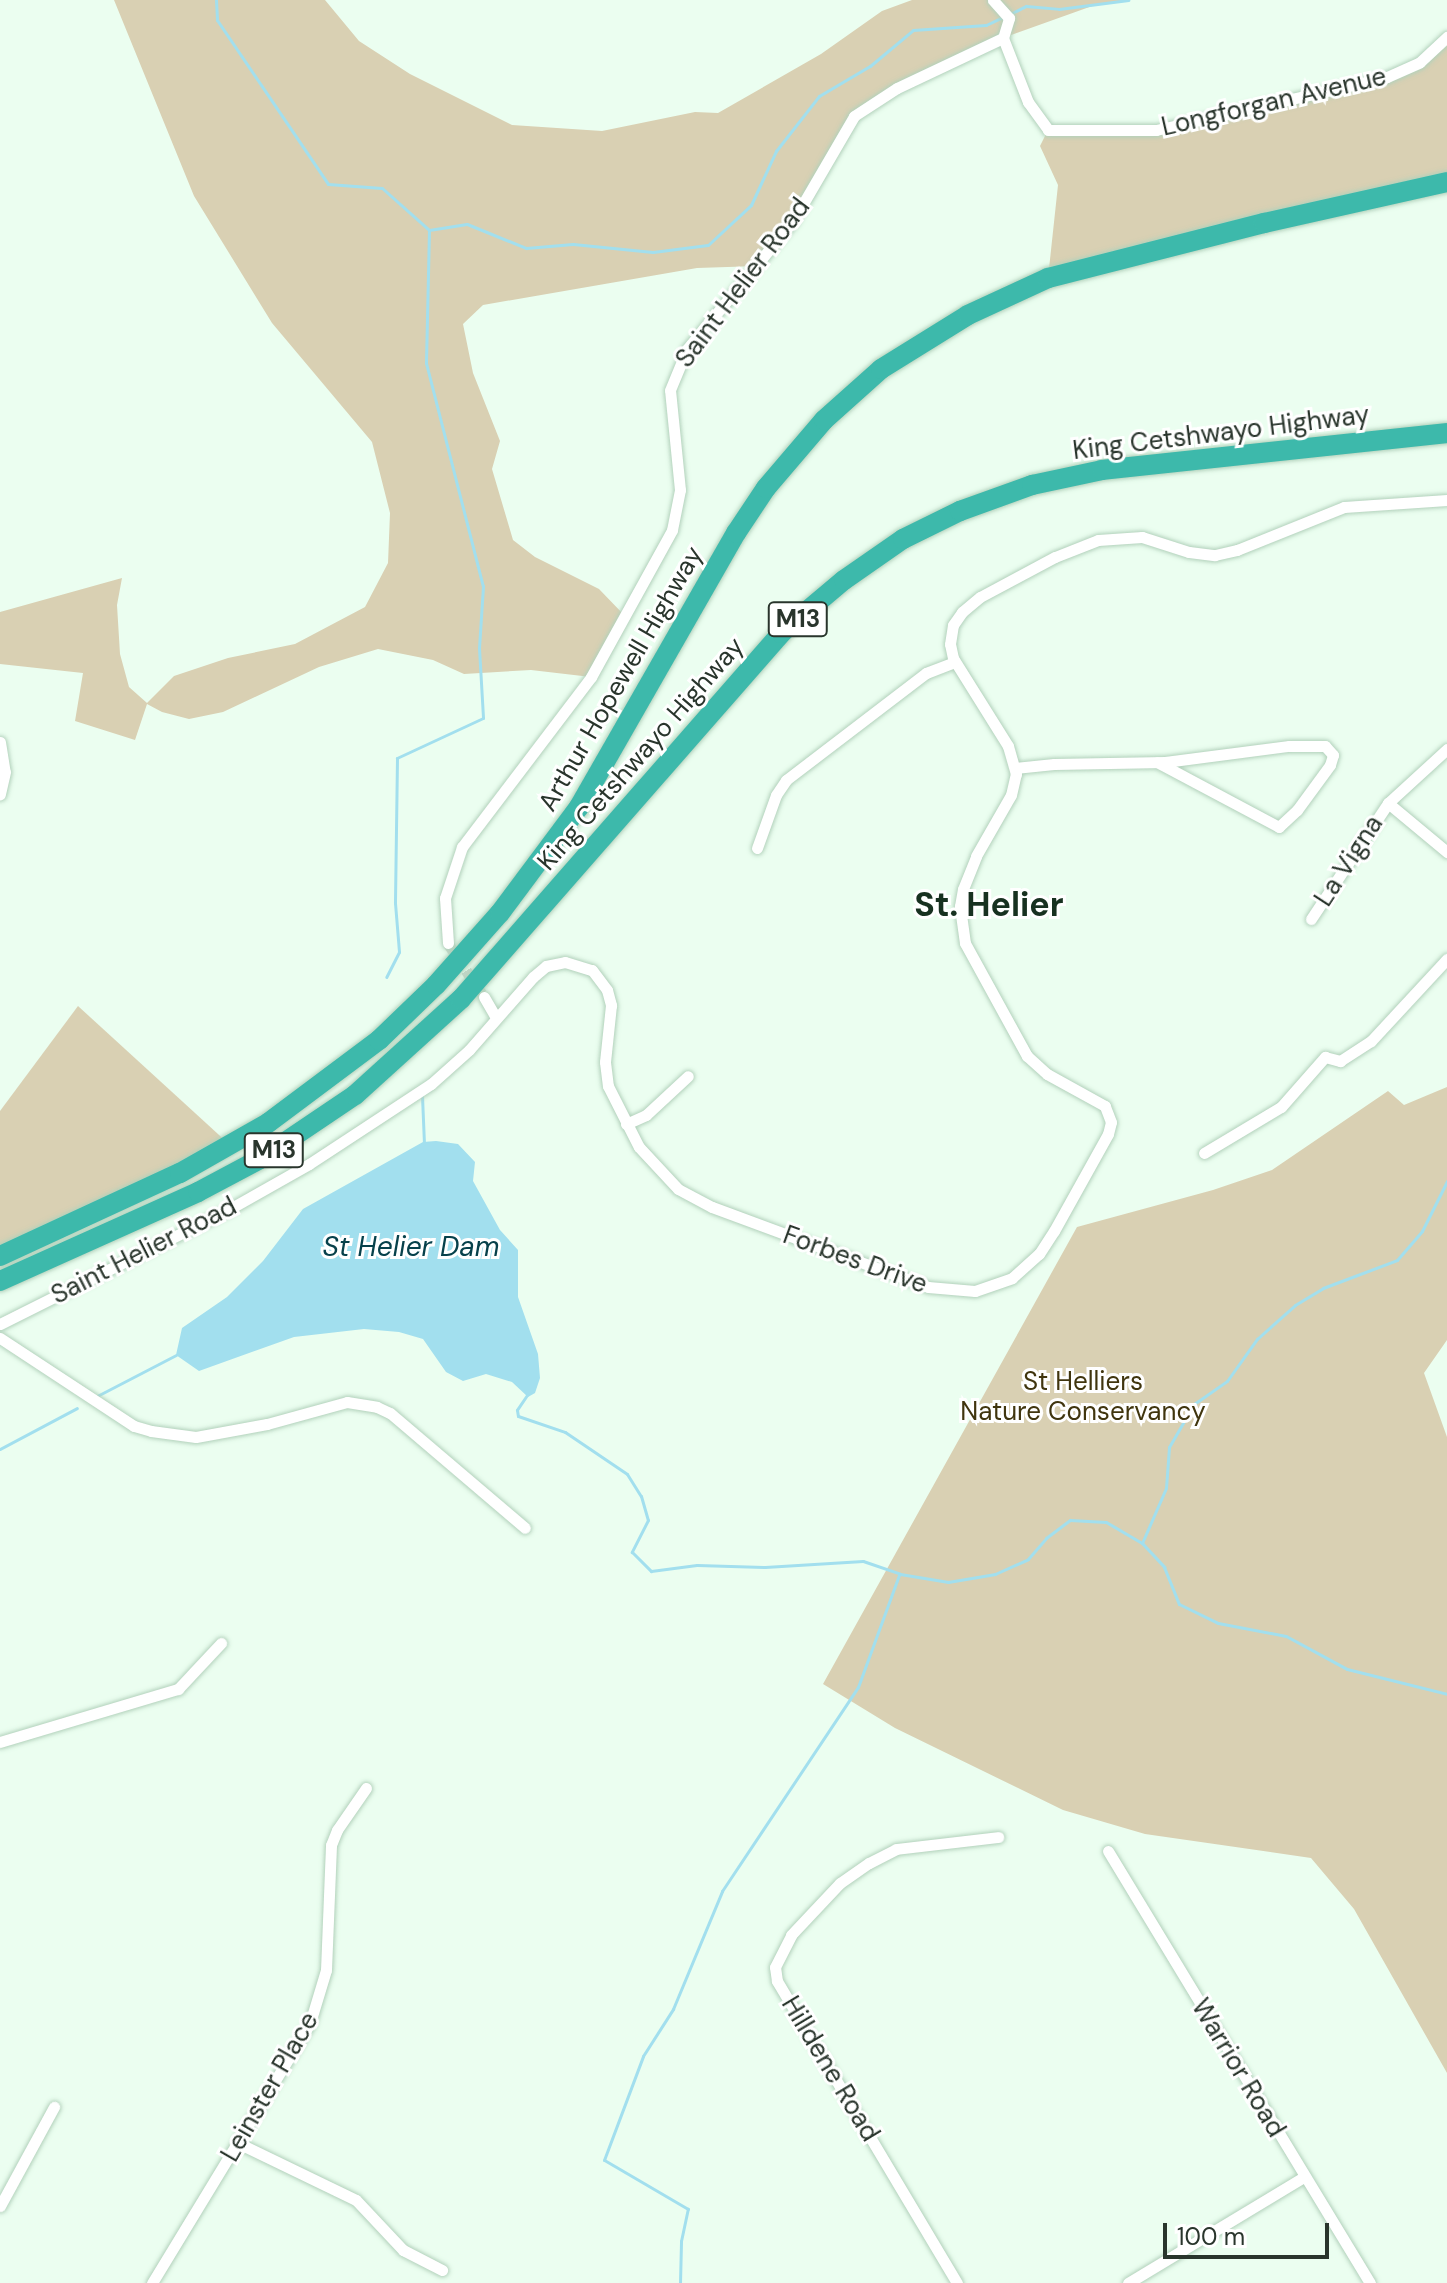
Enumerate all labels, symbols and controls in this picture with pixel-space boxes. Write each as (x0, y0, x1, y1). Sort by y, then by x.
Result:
street label: Longforgan Avenue (1158, 61, 1390, 143)
street label: Saint Helier Road (669, 192, 817, 374)
street label: King Cetshwayo Highway (1071, 399, 1371, 467)
street label: Arthur Hopewell Highway (532, 541, 710, 817)
road number: M13 (766, 599, 830, 639)
street label: King Cetshwayo Highway (531, 631, 751, 877)
street label: La Vigna (1308, 810, 1390, 912)
district label: St. Helier (914, 885, 1064, 925)
road number: M13 (242, 1130, 306, 1170)
street label: Saint Helier Road (46, 1191, 242, 1311)
street label: Forbes Drive (779, 1220, 931, 1300)
water label: St Helier Dam (323, 1230, 499, 1264)
park label: St Helliers Nature Conservancy (960, 1366, 1206, 1428)
street label: Hilldene Road (774, 1991, 886, 2147)
street label: Warrior Road (1184, 1993, 1292, 2143)
street label: Leinster Place (215, 2007, 325, 2167)
scale bar (1167, 2207, 1333, 2257)
text: 100 m (1177, 2221, 1245, 2252)

